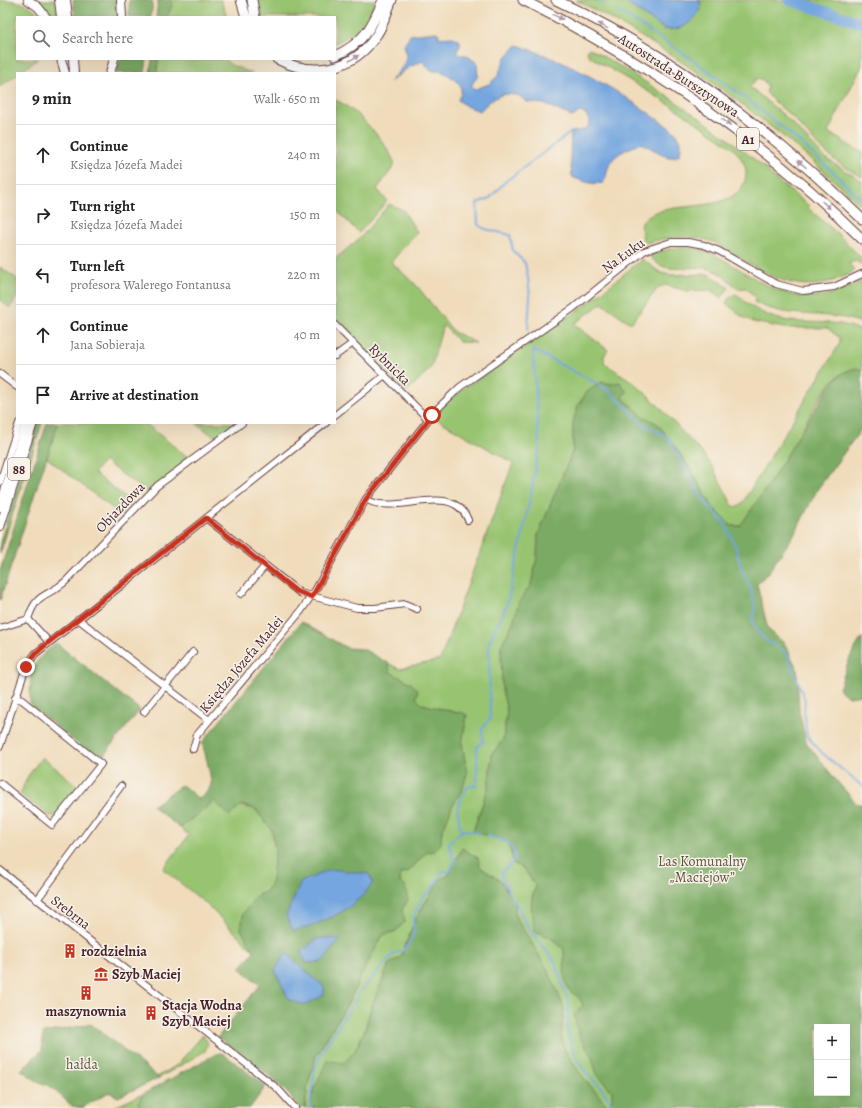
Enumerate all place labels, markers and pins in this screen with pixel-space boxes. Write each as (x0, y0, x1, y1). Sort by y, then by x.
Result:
place label: rozdzielnia (81, 942, 147, 961)
building icon: rozdzielnia (62, 943, 78, 959)
place label: Szyb Maciej (112, 965, 181, 984)
museum icon: Szyb Maciej (93, 966, 109, 982)
building icon: maszynownia (78, 985, 94, 1001)
place label: Stacja Wodna Szyb Maciej (162, 996, 242, 1031)
place label: maszynownia (45, 1002, 127, 1021)
building icon: Stacja Wodna Szyb Maciej (143, 1005, 159, 1021)

